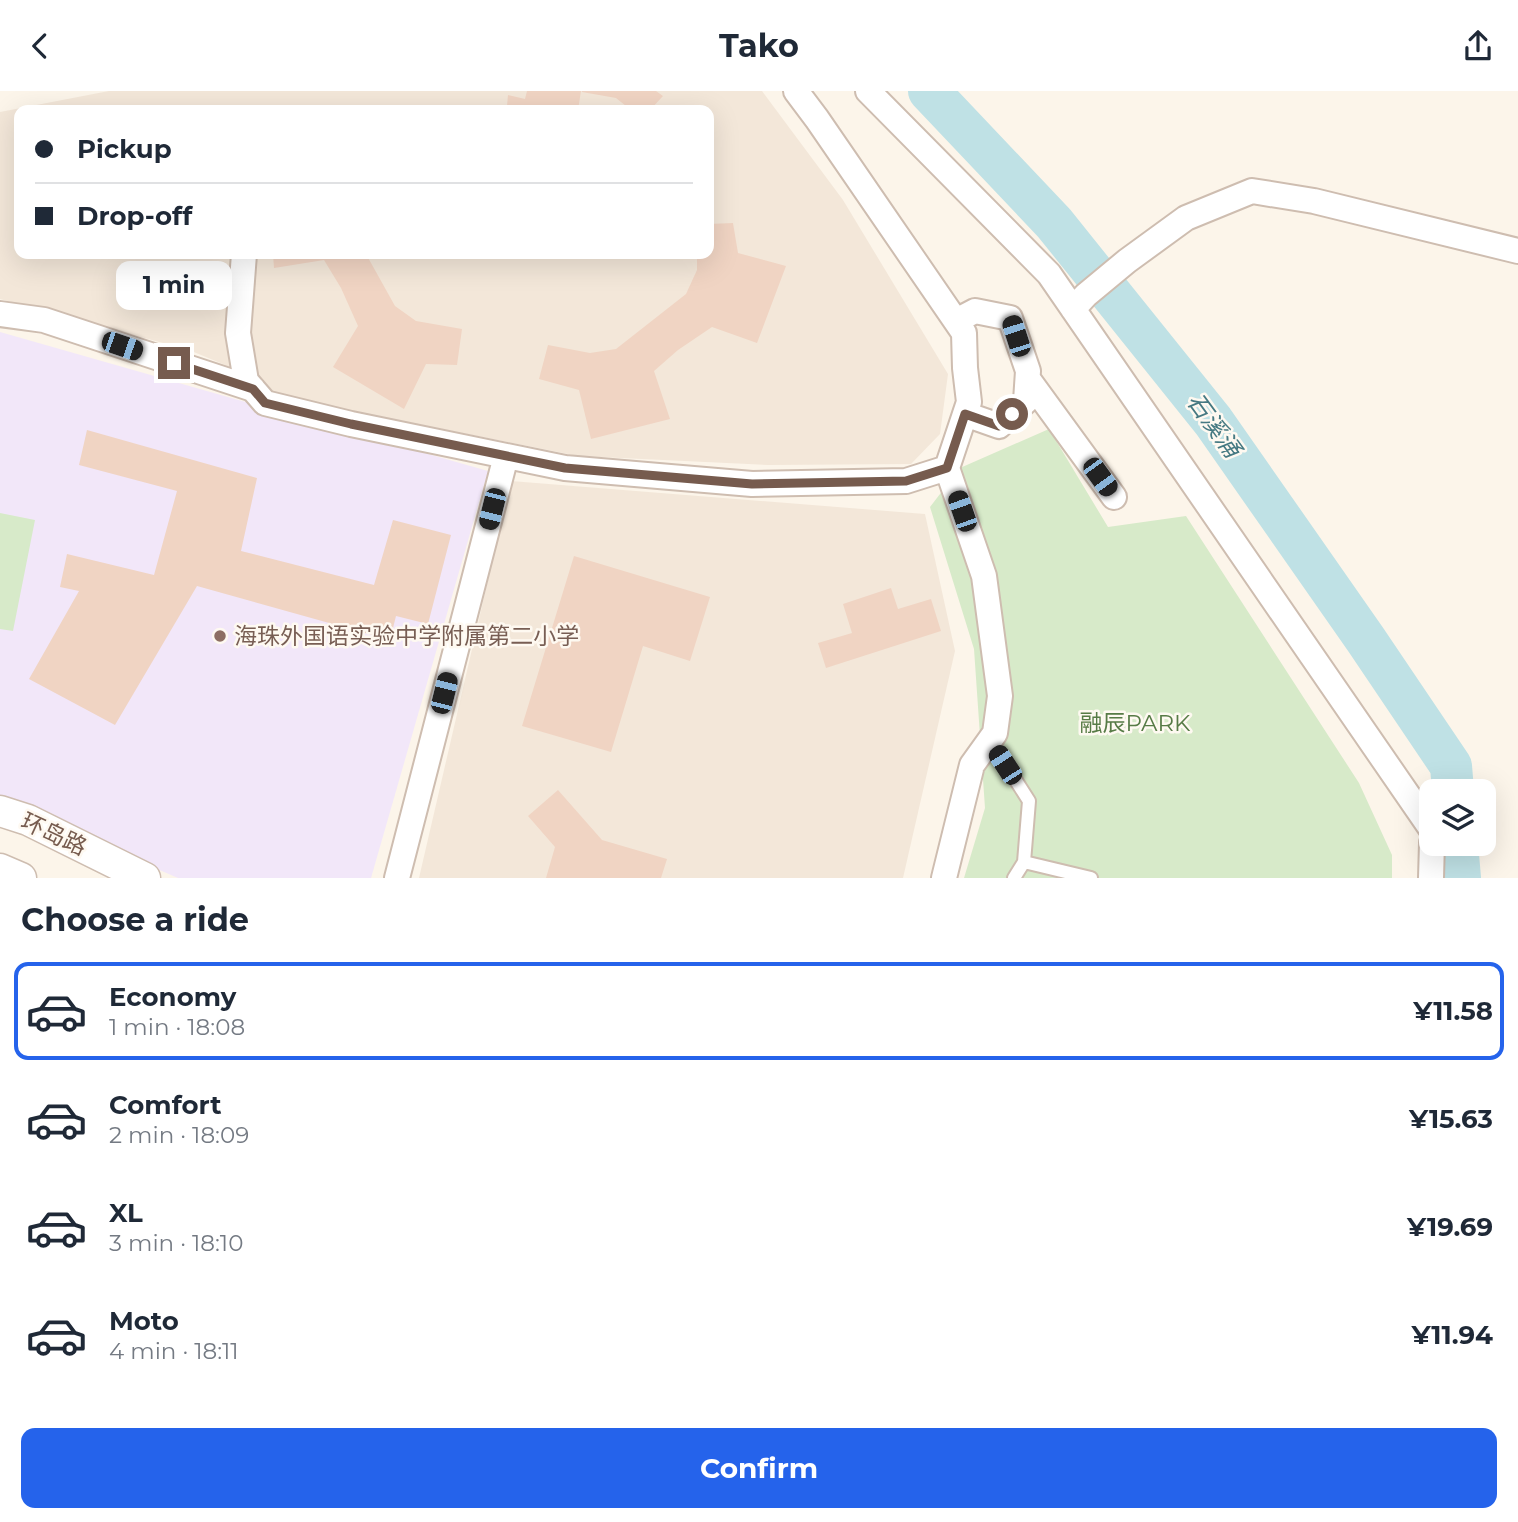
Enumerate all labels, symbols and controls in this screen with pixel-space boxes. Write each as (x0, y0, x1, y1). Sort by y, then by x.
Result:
text: Tako (719, 26, 799, 65)
icon: back (21, 27, 59, 65)
icon: share (1459, 27, 1497, 65)
text: Pickup (77, 133, 172, 165)
text: Drop-off (77, 200, 192, 232)
callout: 1 min (116, 261, 232, 310)
text: 1 min (143, 271, 205, 299)
car (1000, 313, 1033, 359)
car (99, 329, 146, 363)
route end (158, 347, 190, 379)
water label: 石溪涌 (1181, 387, 1249, 465)
route start (996, 398, 1028, 430)
car (1080, 454, 1121, 500)
car (477, 486, 508, 532)
car (946, 488, 979, 534)
place label: 海珠外国语实验中学附属第二小学 (234, 622, 579, 650)
marker: 海珠外国语实验中学附属第二小学 (212, 628, 228, 644)
car (429, 670, 460, 716)
park label: 融辰PARK (1080, 709, 1191, 737)
car (985, 742, 1026, 788)
map controls (1419, 779, 1496, 856)
button: layers (1419, 779, 1496, 856)
street label: 环岛路 (17, 807, 91, 861)
text: Choose a ride (21, 900, 249, 939)
icon: car (25, 980, 88, 1043)
text: Economy (109, 981, 236, 1013)
text: ¥11.58 (1413, 995, 1493, 1027)
text: 1 min · 18:08 (109, 1013, 245, 1041)
icon: car (25, 1088, 88, 1151)
text: Comfort (109, 1089, 221, 1121)
text: ¥15.63 (1409, 1103, 1493, 1135)
text: 2 min · 18:09 (109, 1121, 249, 1149)
icon: car (25, 1196, 88, 1259)
text: XL (109, 1197, 143, 1229)
text: ¥19.69 (1407, 1211, 1493, 1243)
text: 3 min · 18:10 (109, 1229, 243, 1257)
icon: car (25, 1304, 88, 1367)
text: Moto (109, 1305, 179, 1337)
text: ¥11.94 (1411, 1319, 1493, 1351)
text: 4 min · 18:11 (109, 1337, 239, 1365)
button: Confirm (21, 1428, 1497, 1508)

